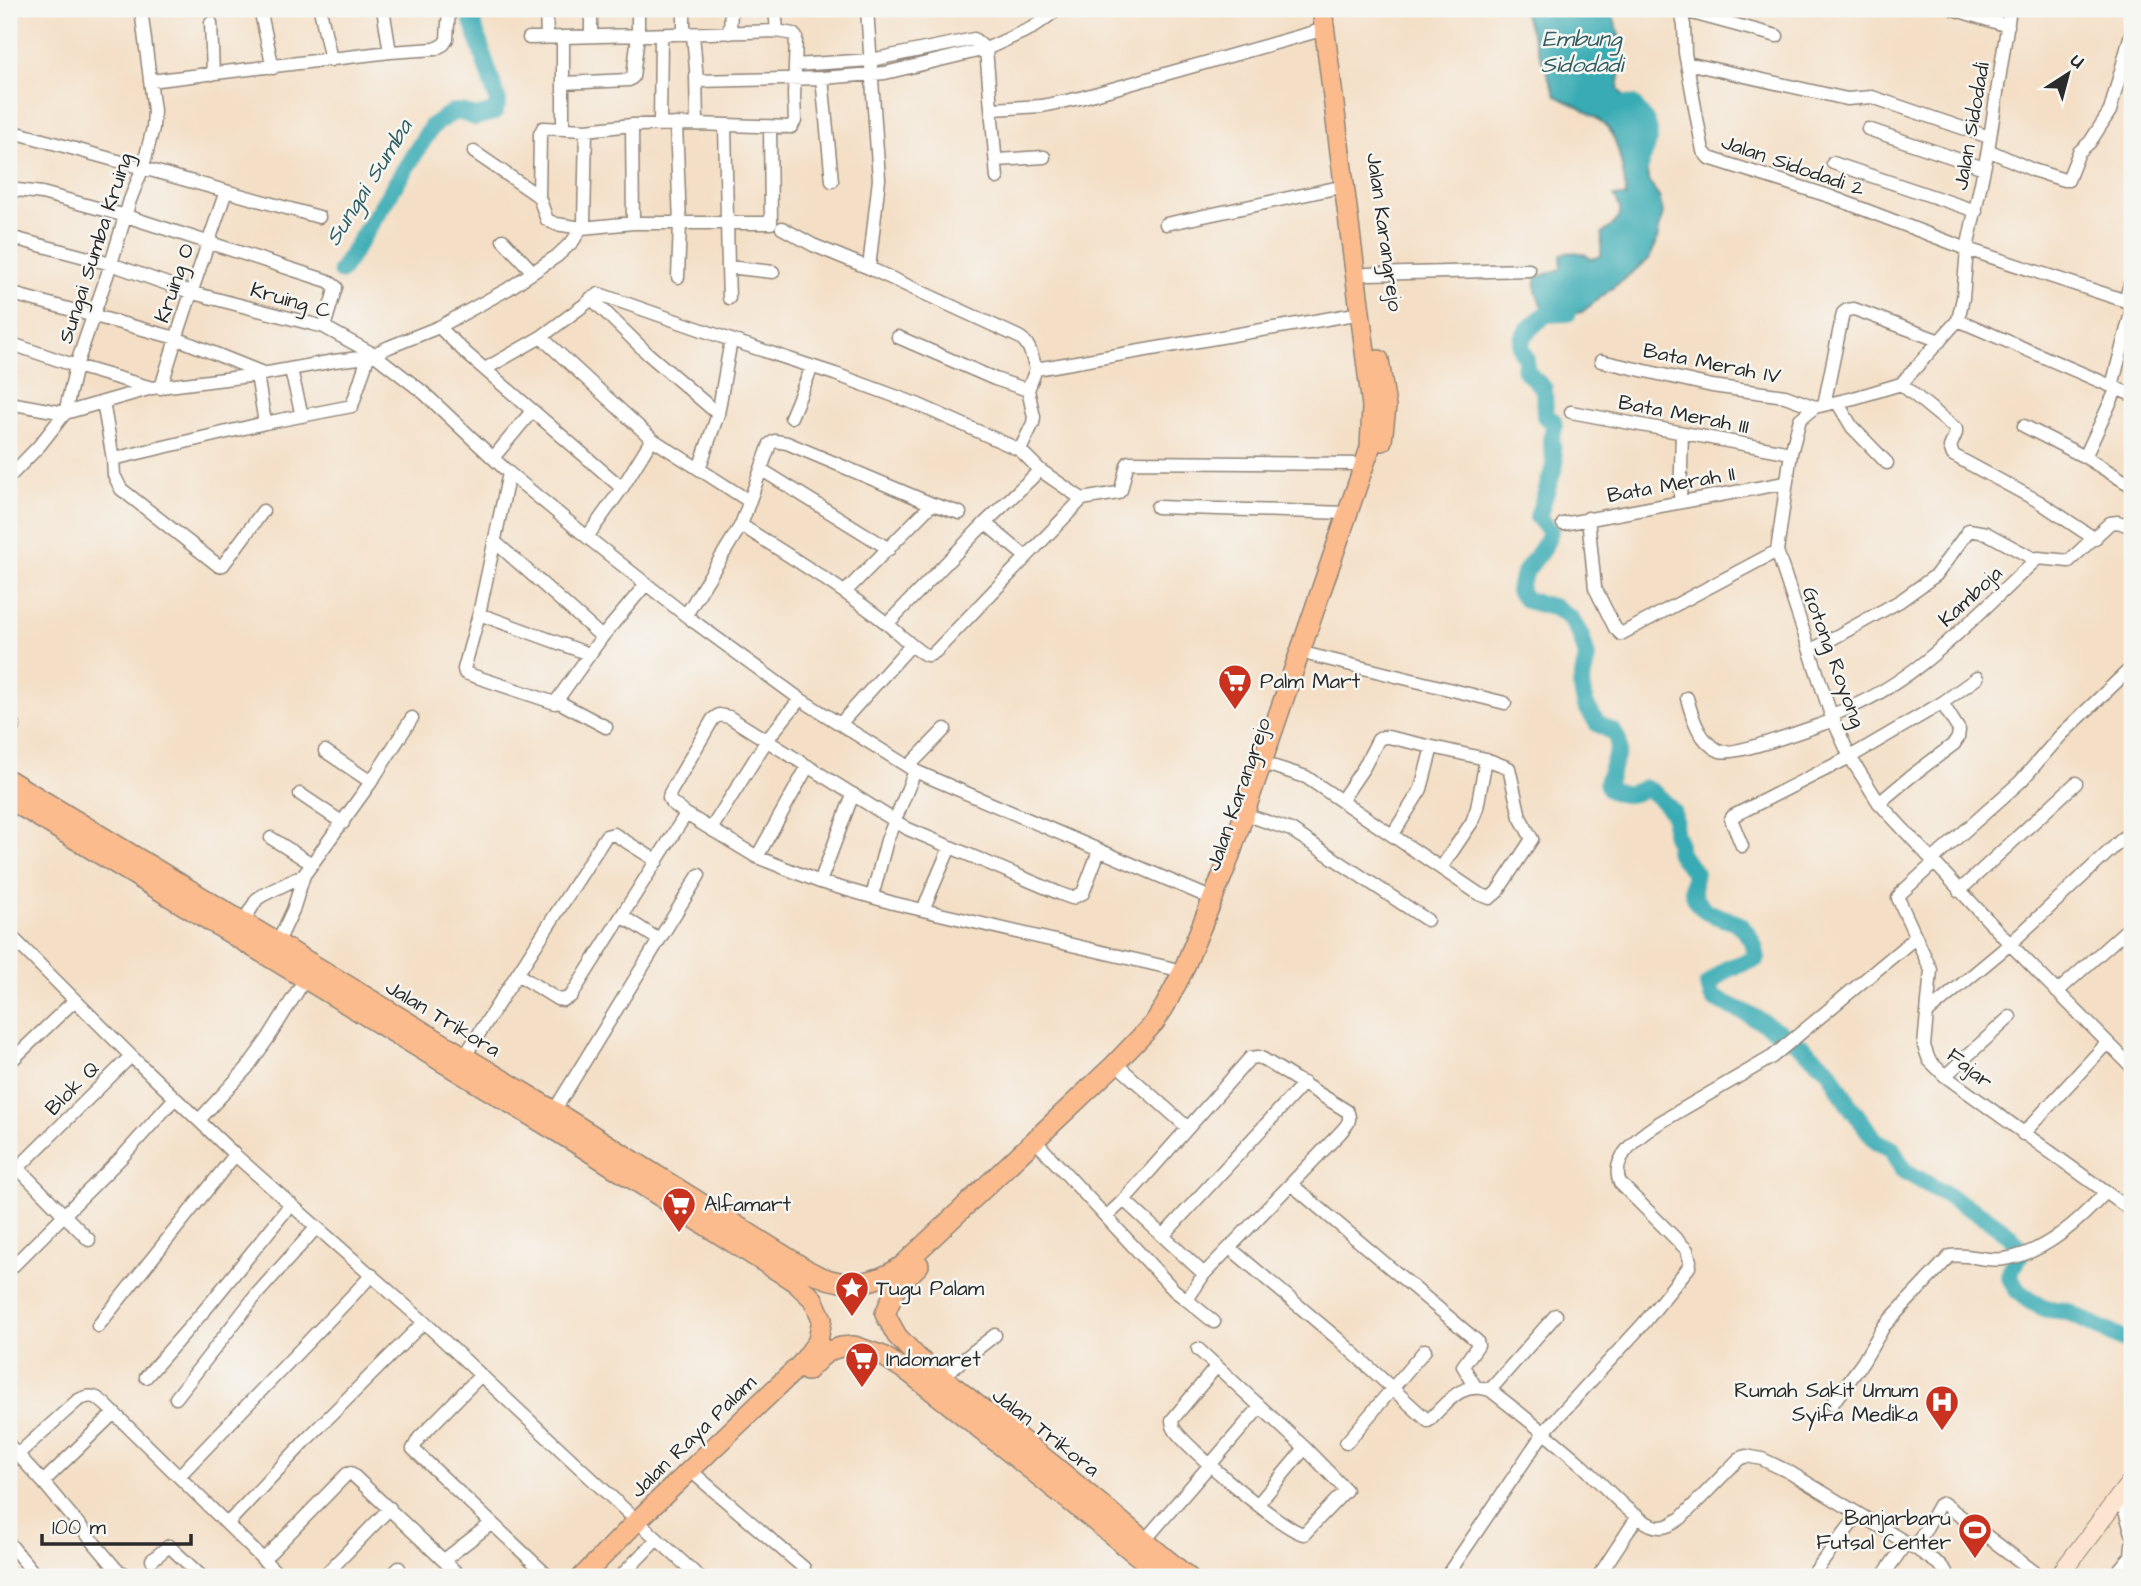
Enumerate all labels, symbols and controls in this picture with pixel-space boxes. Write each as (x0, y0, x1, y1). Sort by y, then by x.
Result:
water label: Embung Sidodadi (1541, 23, 1625, 81)
north arrow (2032, 38, 2102, 108)
text: U (2065, 47, 2090, 76)
street label: Jalan Sidodadi (1946, 60, 1997, 192)
water label: Sungai Sumba (317, 112, 422, 252)
street label: Jalan Sidodadi 2 (1717, 127, 1868, 204)
street label: Sungai Sumba Kruing (51, 149, 142, 348)
street label: Jalan Karangrejo (1357, 151, 1410, 314)
street label: Kruing O (147, 240, 203, 327)
street label: Kruing C (247, 275, 335, 328)
street label: Bata Merah IV (1641, 336, 1783, 391)
street label: Bata Merah III (1616, 388, 1752, 441)
street label: Bata Merah II (1605, 459, 1737, 510)
street label: Kamboja (1932, 559, 2009, 633)
street label: Gotong Royong (1793, 583, 1872, 732)
supermarket icon: Palm Mart (1216, 662, 1254, 711)
place label: Palm Mart (1260, 667, 1361, 696)
street label: Jalan Karangrejo (1199, 714, 1280, 875)
street label: Jalan Trikora (380, 973, 506, 1064)
street label: Fajar (1941, 1041, 1999, 1096)
street label: Blok Q (39, 1055, 106, 1122)
supermarket icon: Alfamart (660, 1185, 698, 1234)
place label: Alfamart (704, 1190, 792, 1219)
place icon: Tugu Palam (833, 1269, 871, 1318)
place label: Tugu Palam (876, 1274, 985, 1305)
supermarket icon: Indomaret (843, 1340, 881, 1389)
place label: Indomaret (886, 1345, 981, 1374)
street label: Jalan Raya Palam (624, 1368, 765, 1506)
place label: Rumah Sakit Umum Syifa Medika (1734, 1376, 1919, 1431)
street label: Jalan Trikora (986, 1381, 1106, 1484)
hospital icon: Rumah Sakit Umum Syifa Medika (1923, 1383, 1961, 1432)
scale bar (42, 1502, 191, 1546)
place label: Banjarbaru Futsal Center (1816, 1504, 1951, 1557)
sports icon: Banjarbaru Futsal Center (1956, 1511, 1994, 1560)
text: 100 m (52, 1513, 107, 1542)

